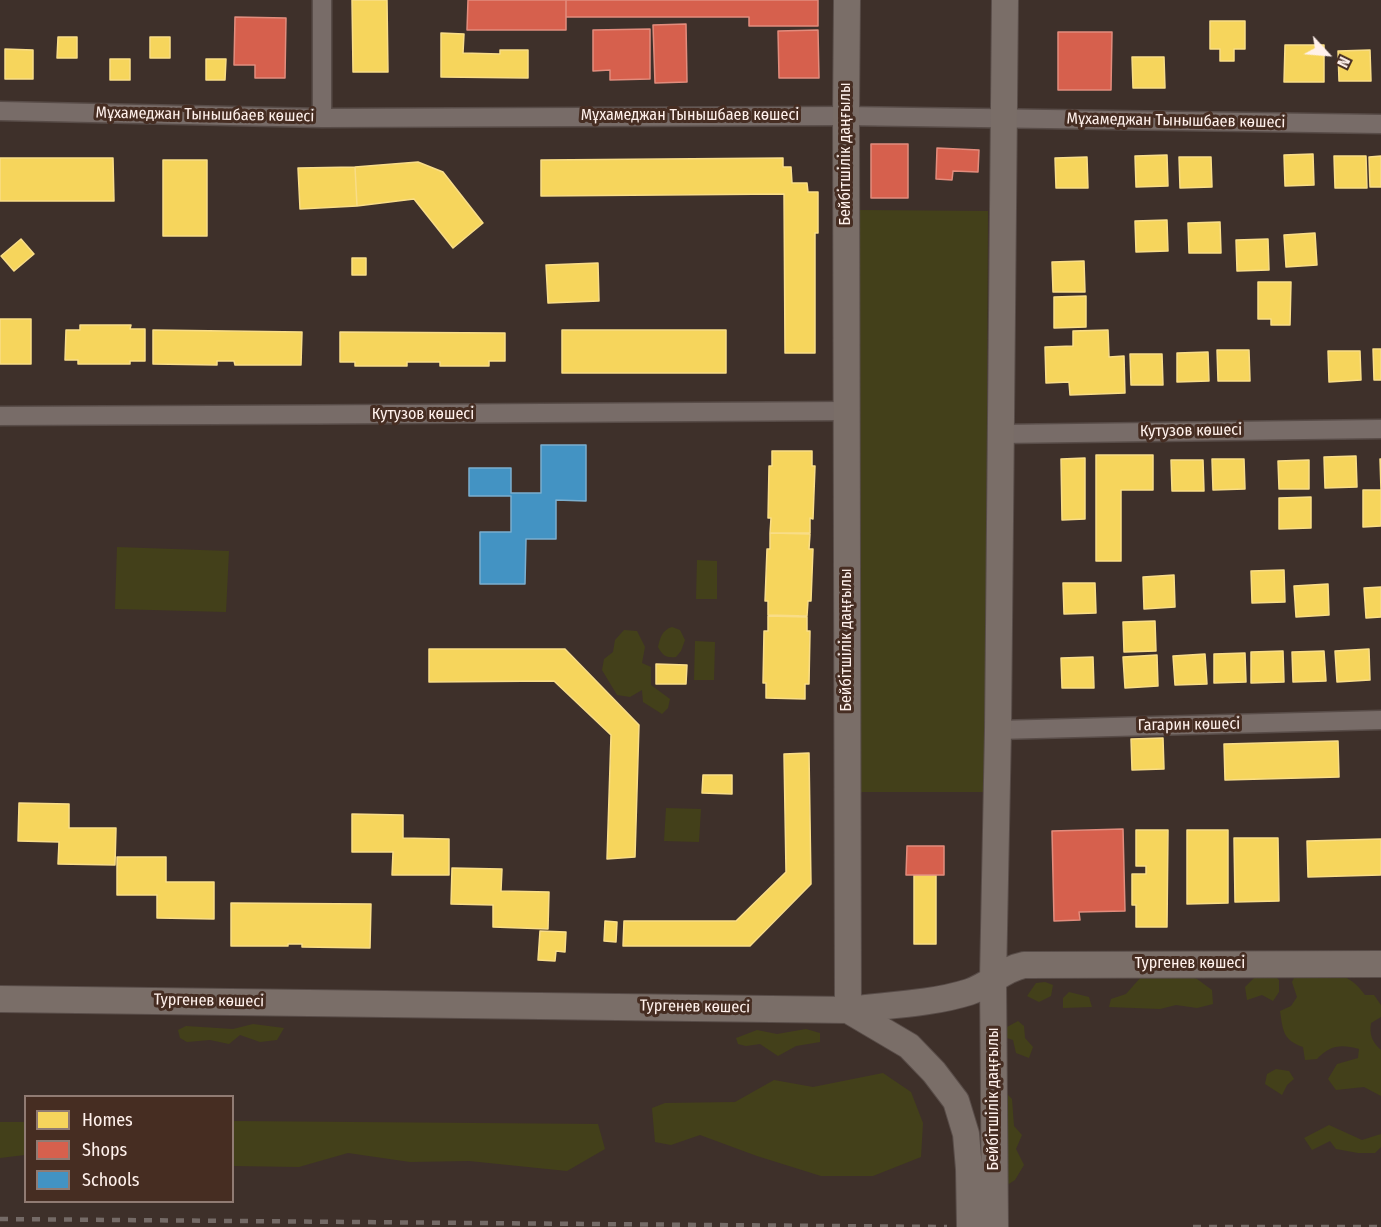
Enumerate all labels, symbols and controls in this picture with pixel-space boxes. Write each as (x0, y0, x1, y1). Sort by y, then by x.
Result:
north arrow (1297, 24, 1357, 84)
text: N (1333, 54, 1354, 71)
street label: Бейбітшілік даңғылы (836, 82, 856, 226)
street label: Мұхамеджан Тынышбаев көшесі (96, 103, 314, 127)
street label: Мұхамеджан Тынышбаев көшесі (581, 106, 799, 126)
street label: Мұхамеджан Тынышбаев көшесі (1067, 109, 1285, 133)
street label: Кутузов көшесі (372, 405, 474, 425)
street label: Кутузов көшесі (1140, 421, 1242, 441)
street label: Бейбітшілік даңғылы (837, 568, 857, 712)
street label: Гагарин көшесі (1138, 715, 1240, 735)
street label: Тургенев көшесі (1135, 954, 1245, 974)
street label: Тургенев көшесі (154, 990, 264, 1012)
street label: Тургенев көшесі (640, 996, 750, 1018)
street label: Бейбітшілік даңғылы (984, 1027, 1004, 1171)
legend (24, 1095, 234, 1203)
text: Homes (82, 1109, 133, 1131)
text: Shops (82, 1139, 127, 1161)
text: Schools (82, 1169, 140, 1191)

